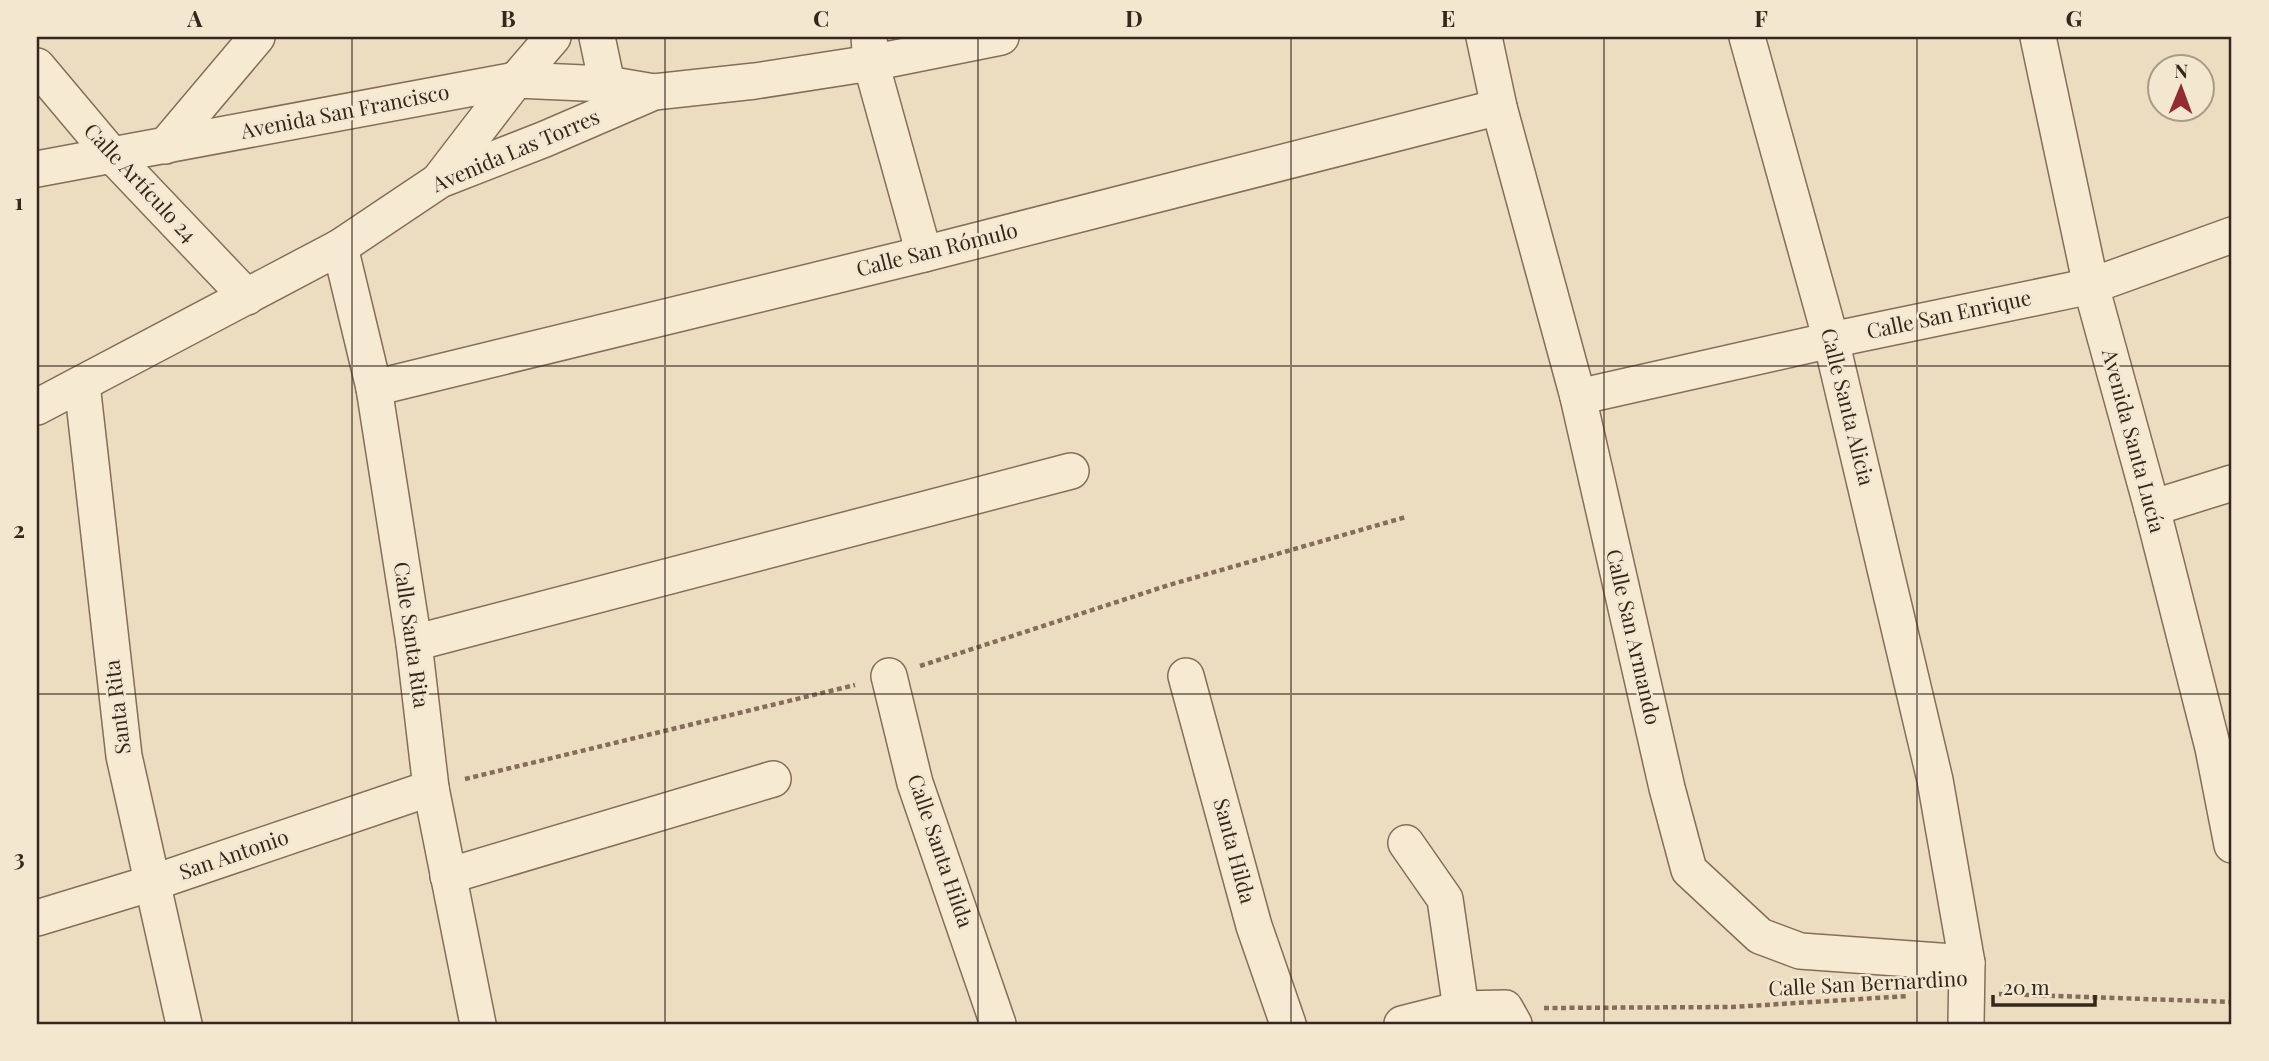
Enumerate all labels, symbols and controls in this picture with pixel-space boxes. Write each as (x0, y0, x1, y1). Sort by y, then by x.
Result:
text: A (186, 2, 203, 33)
text: B (500, 2, 516, 33)
text: C (813, 2, 829, 33)
text: D (1125, 2, 1143, 33)
text: E (1441, 2, 1455, 33)
text: F (1754, 2, 1768, 33)
text: G (2066, 2, 2083, 33)
north arrow (2146, 52, 2216, 122)
text: N (2174, 57, 2189, 83)
street label: Avenida San Francisco (237, 76, 451, 144)
street label: Avenida Las Torres (426, 101, 603, 197)
street label: Calle Artículo 24 (79, 116, 204, 247)
text: 1 (15, 185, 24, 216)
street label: Calle San Rómulo (853, 214, 1020, 282)
street label: Calle San Enrique (1864, 282, 2033, 344)
street label: Calle Santa Alicia (1816, 325, 1882, 489)
street label: Avenida Santa Lucía (2097, 345, 2173, 536)
text: 2 (13, 513, 25, 544)
street label: Calle San Armando (1601, 546, 1669, 727)
street label: Calle Santa Rita (389, 560, 437, 710)
street label: Santa Rita (96, 658, 136, 756)
street label: Calle Santa Hilda (903, 770, 981, 931)
street label: Santa Hilda (1208, 795, 1264, 907)
street label: San Antonio (175, 821, 292, 885)
text: 3 (13, 841, 25, 872)
street label: Calle San Bernardino (1768, 963, 1968, 1001)
scale bar (1993, 963, 2094, 1007)
text: 20 m (2003, 972, 2050, 1000)

